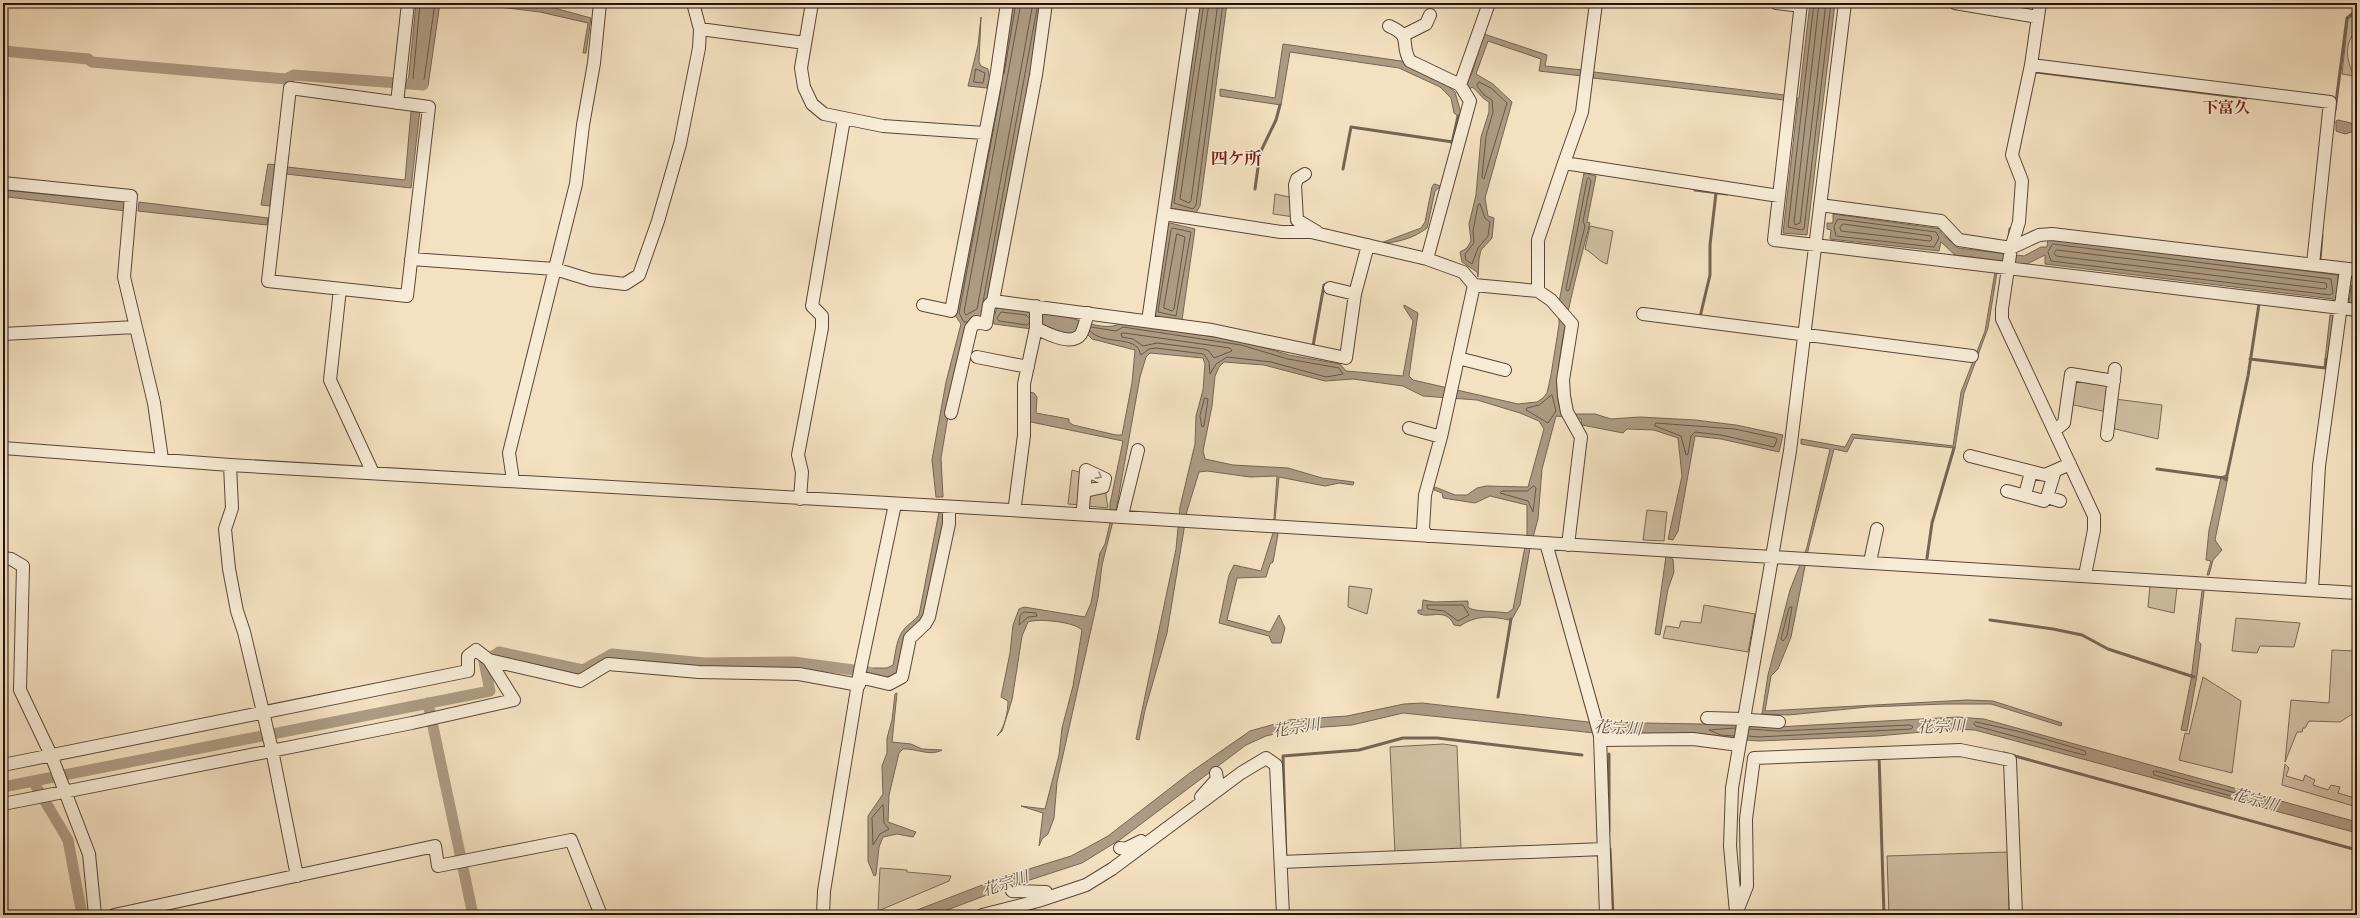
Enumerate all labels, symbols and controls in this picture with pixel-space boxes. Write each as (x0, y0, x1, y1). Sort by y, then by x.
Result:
district label: 下富久 (2202, 97, 2250, 119)
district label: 四ケ所 (1211, 147, 1262, 170)
one-way arrow (1095, 471, 1102, 479)
water label: 花宗川 (1271, 713, 1324, 743)
water label: 花宗川 (1917, 715, 1967, 739)
water label: 花宗川 (1593, 716, 1644, 740)
water label: 花宗川 (2229, 783, 2283, 817)
water label: 花宗川 (979, 865, 1033, 902)

